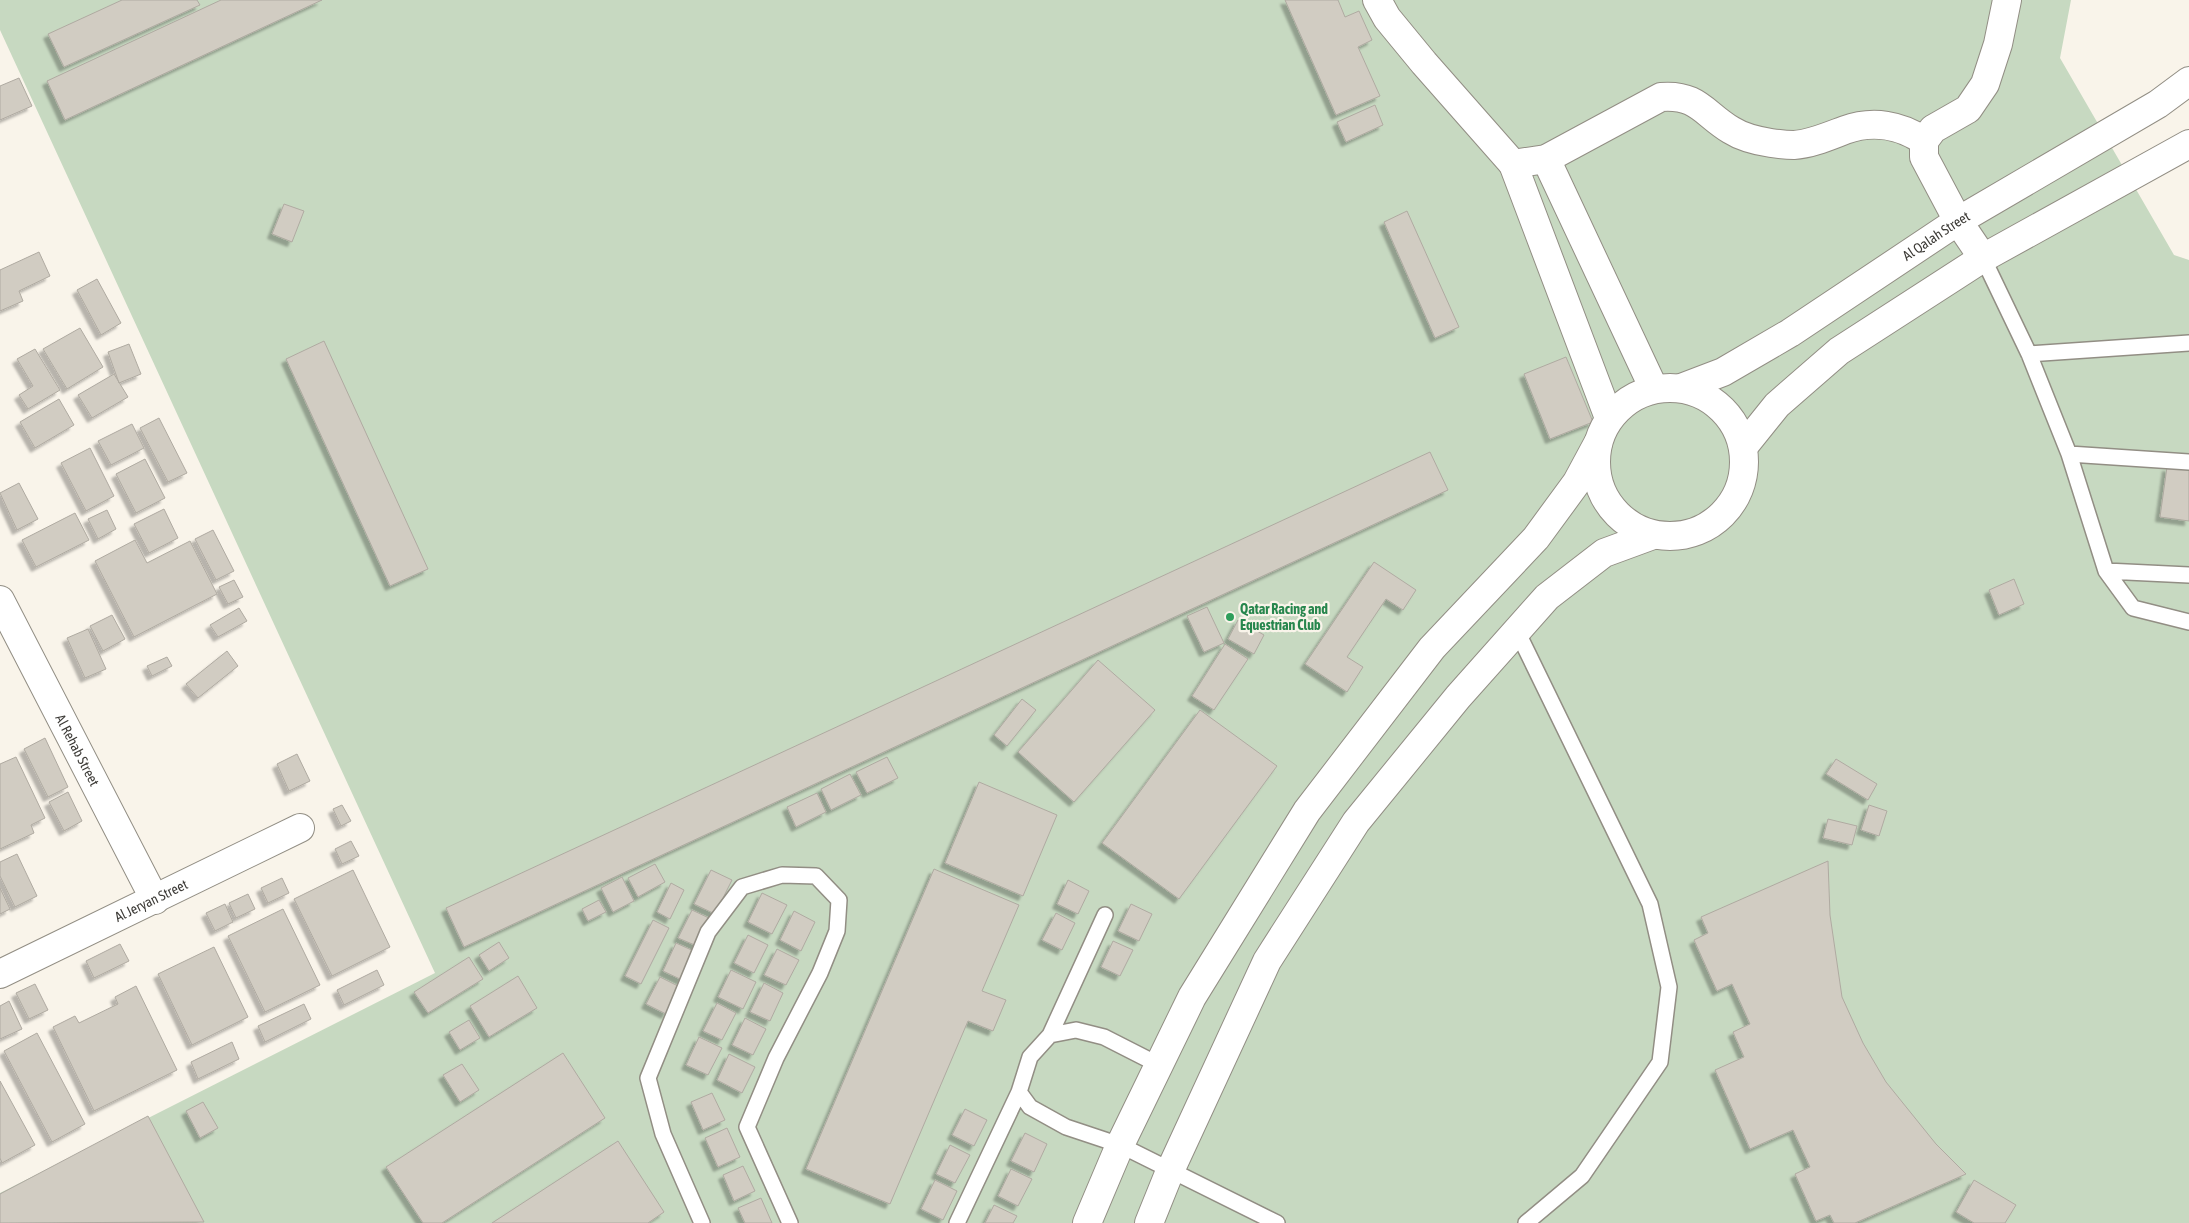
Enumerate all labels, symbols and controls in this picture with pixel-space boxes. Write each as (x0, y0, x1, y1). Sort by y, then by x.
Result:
street label: Al Qalah Street (1900, 208, 1972, 264)
place label: Qatar Racing and Equestrian Club (1240, 601, 1328, 633)
marker: Qatar Racing and Equestrian Club (1224, 611, 1236, 623)
street label: Al Rehab Street (52, 712, 103, 789)
street label: Al Jeryan Street (112, 876, 190, 925)

